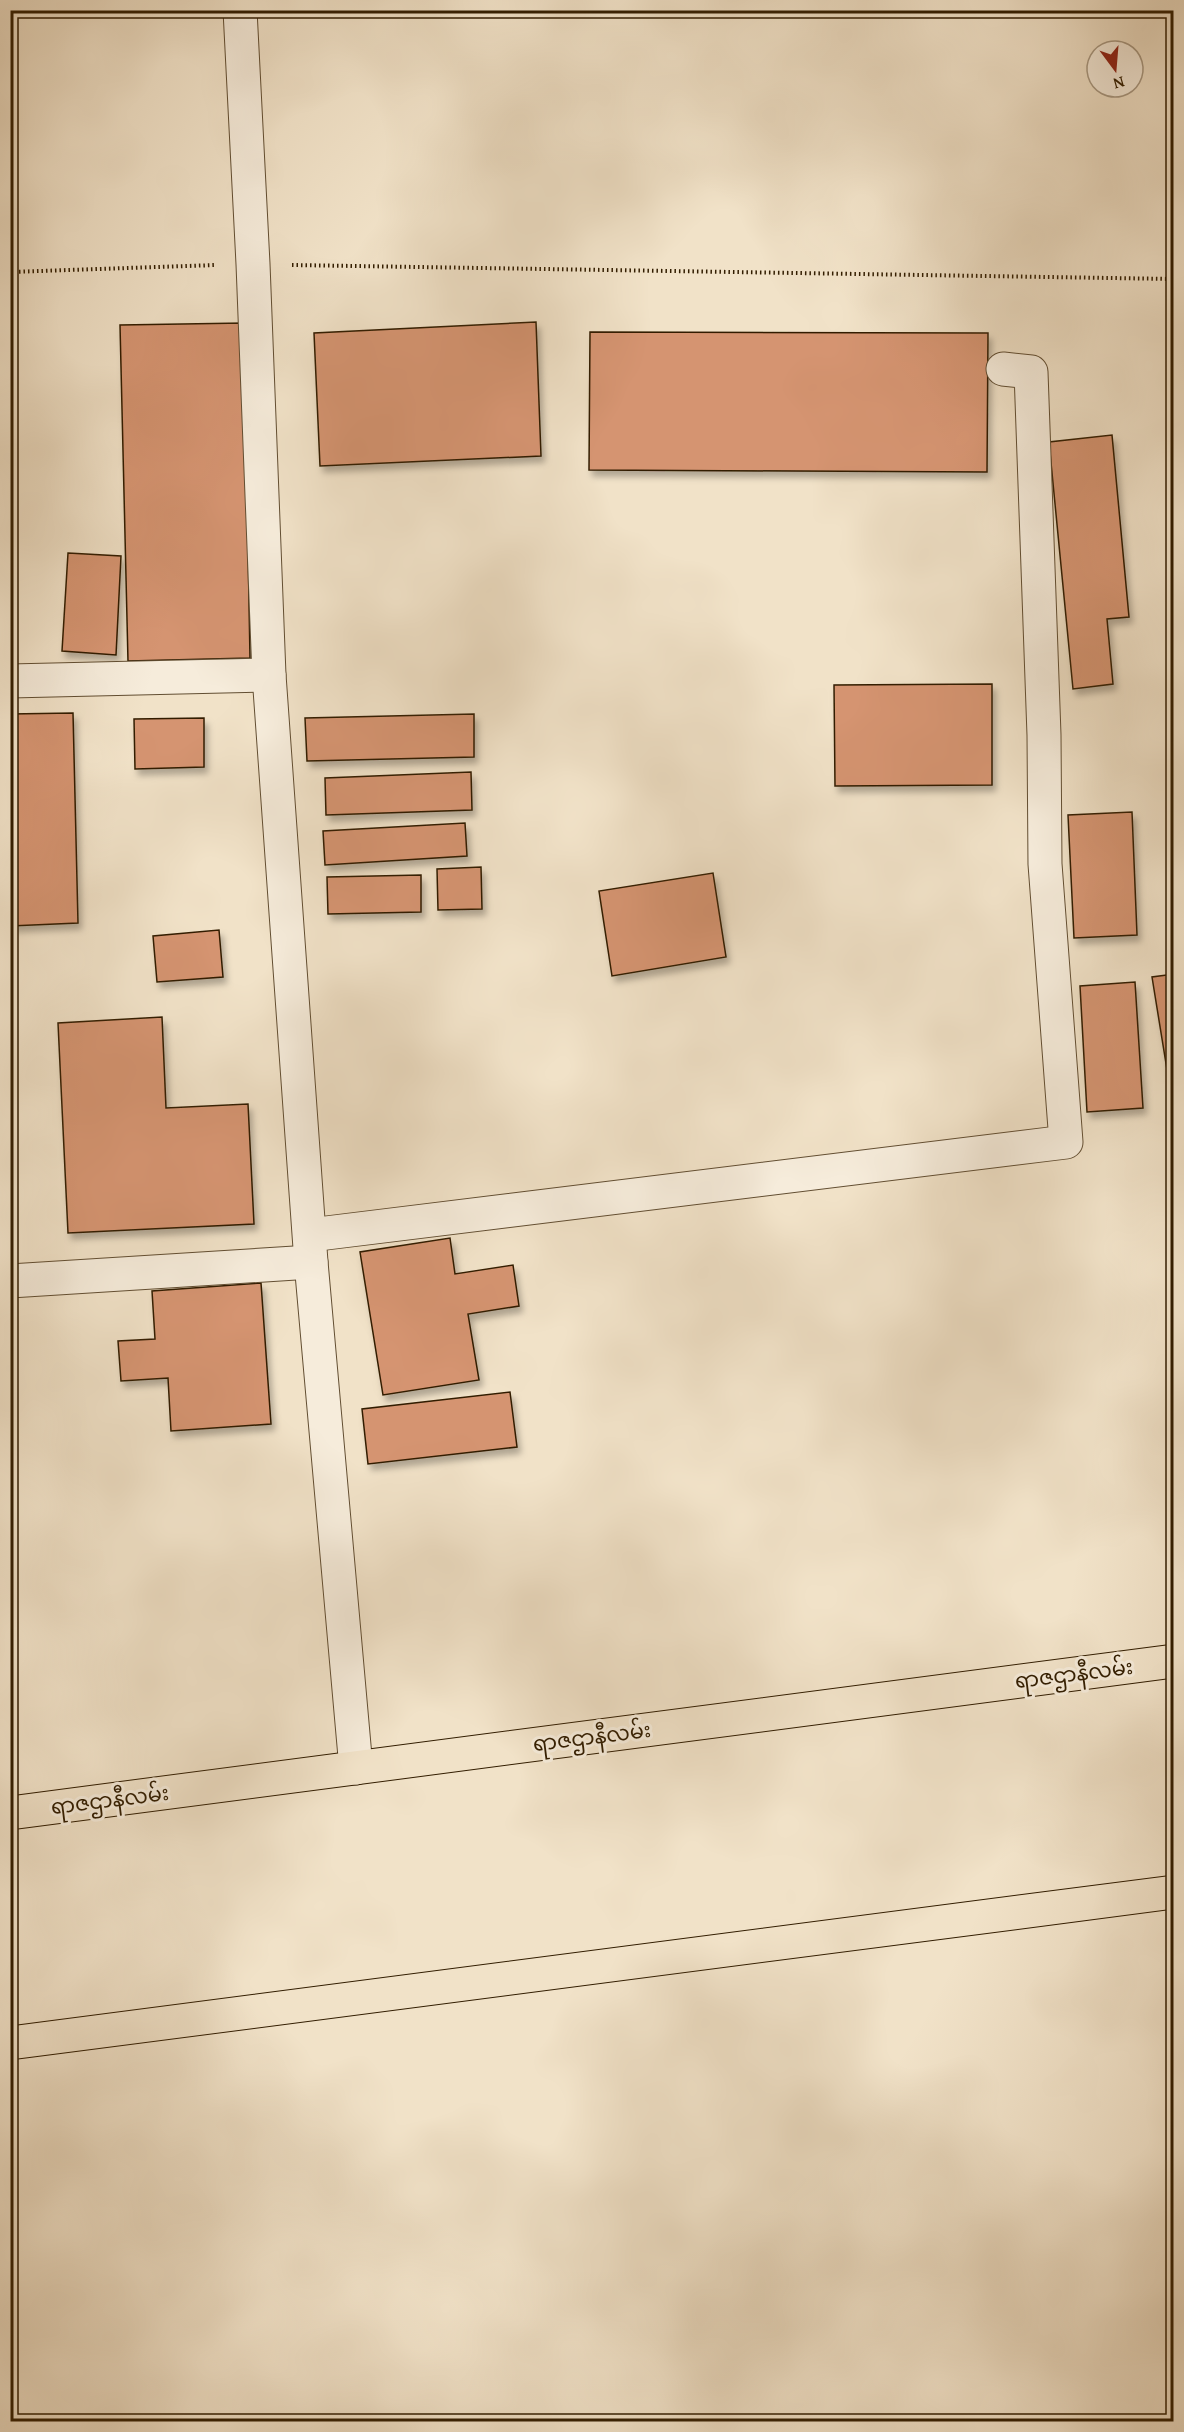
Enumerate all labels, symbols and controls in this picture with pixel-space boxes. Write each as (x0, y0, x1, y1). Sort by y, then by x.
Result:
north arrow (1085, 39, 1145, 99)
text: N (1110, 70, 1128, 97)
street label: ရာဇဌာနီလမ်း (1013, 1651, 1135, 1698)
street label: ရာဇဌာနီလမ်း (531, 1714, 653, 1761)
street label: ရာဇဌာနီလမ်း (49, 1777, 171, 1824)

